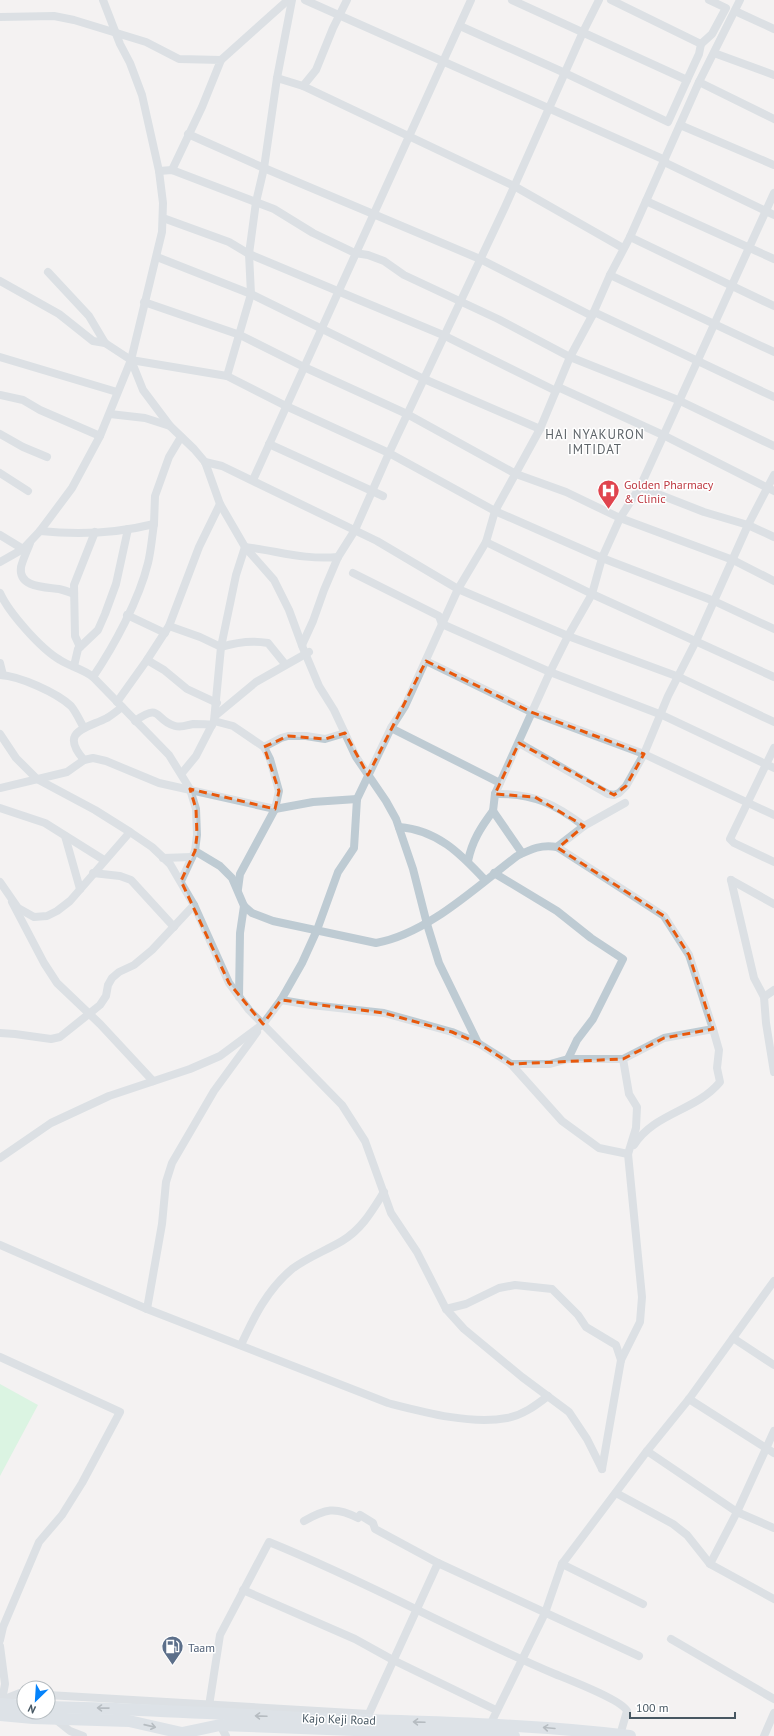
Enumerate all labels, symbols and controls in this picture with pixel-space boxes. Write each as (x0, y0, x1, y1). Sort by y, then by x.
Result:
district label: HAI NYAKURON IMTIDAT (545, 426, 645, 458)
place label: Golden Pharmacy & Clinic (624, 477, 714, 506)
hospital icon: Golden Pharmacy & Clinic (596, 478, 622, 511)
fuel station icon: Taam (160, 1634, 186, 1667)
place label: Taam (188, 1640, 215, 1655)
north arrow (16, 1680, 56, 1720)
scale bar (630, 1694, 735, 1720)
text: 100 m (636, 1700, 669, 1715)
text: N (26, 1701, 38, 1717)
one-way arrow (97, 1704, 110, 1712)
street label: Kajo Keji Road (302, 1710, 376, 1728)
one-way arrow (255, 1712, 268, 1720)
one-way arrow (413, 1718, 426, 1726)
one-way arrow (143, 1722, 156, 1730)
one-way arrow (543, 1725, 556, 1732)

